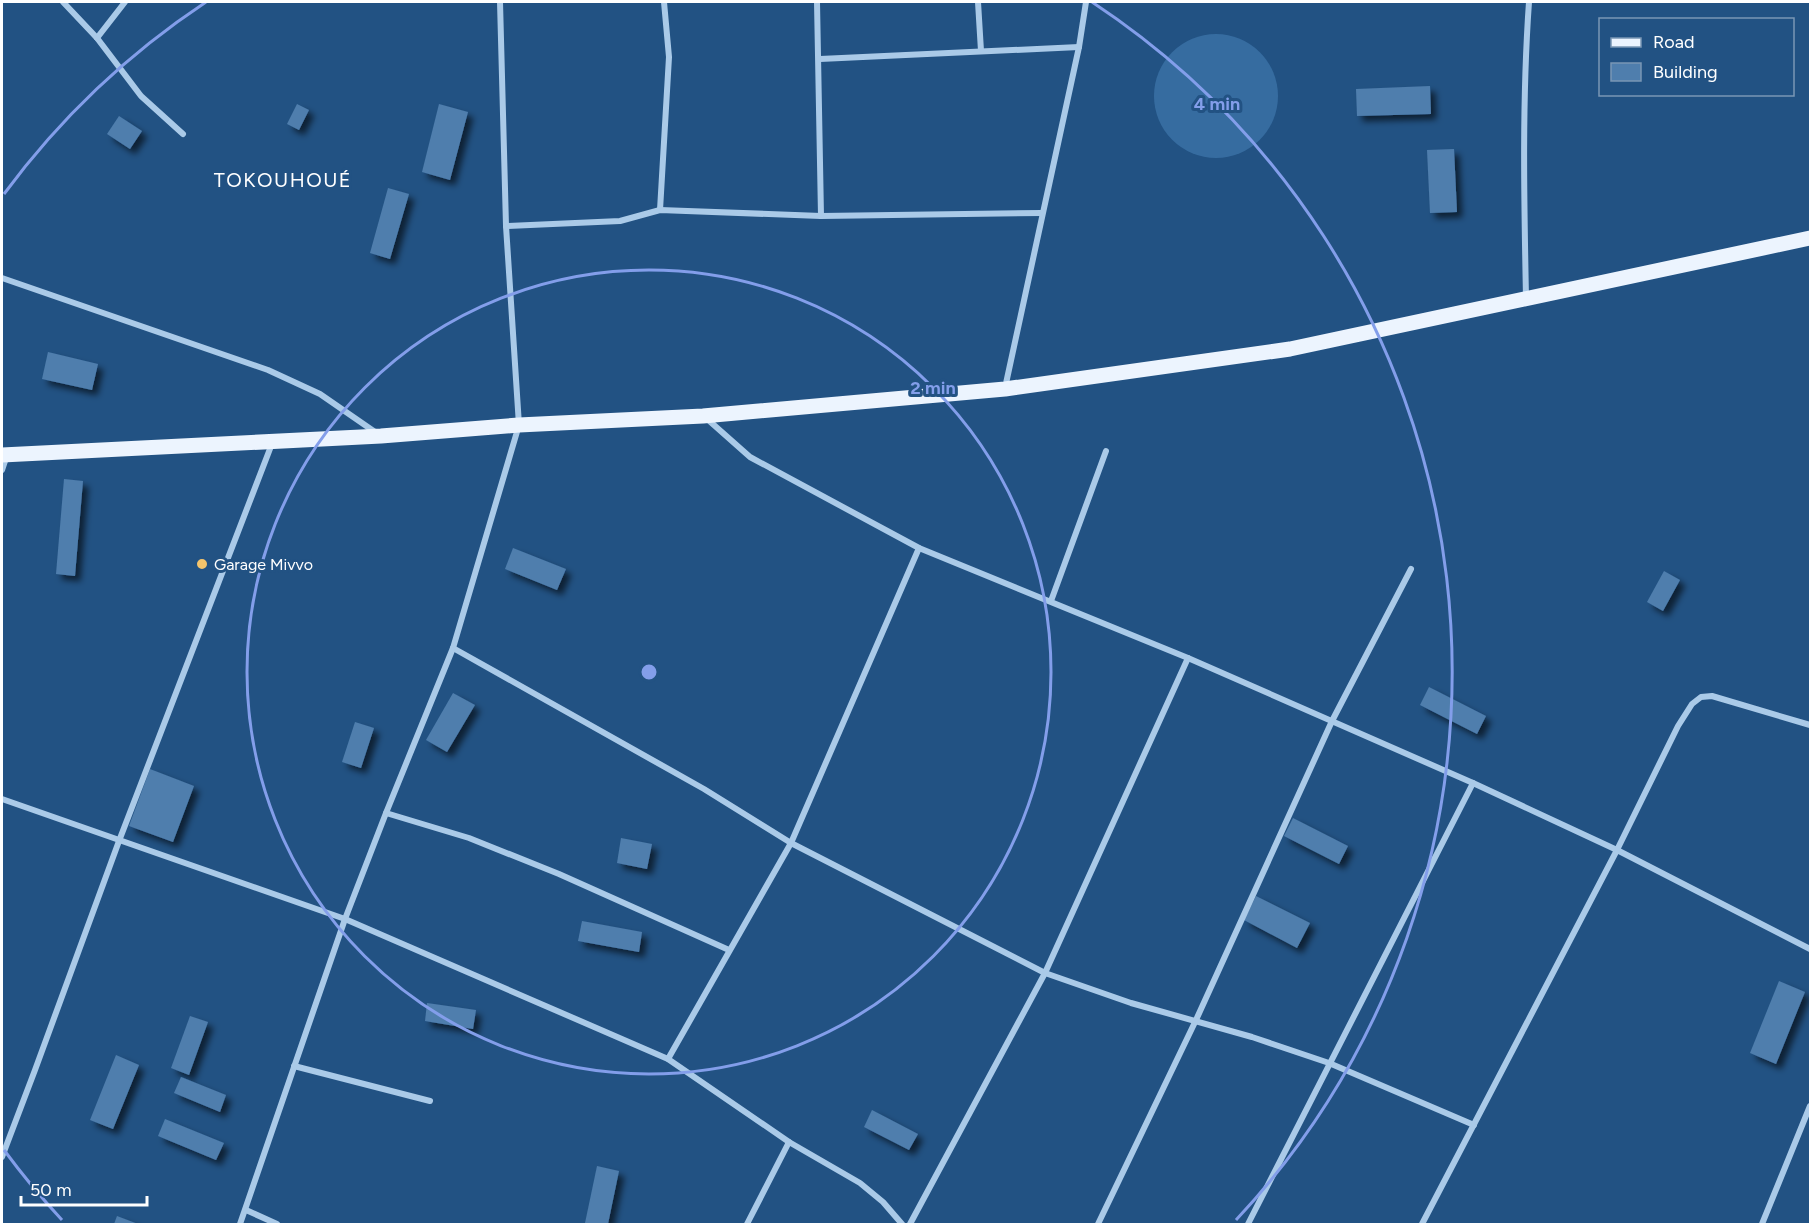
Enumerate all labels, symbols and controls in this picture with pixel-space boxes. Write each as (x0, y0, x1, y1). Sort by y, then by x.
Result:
legend (1599, 18, 1794, 96)
text: Road (1653, 31, 1694, 53)
text: Building (1653, 61, 1718, 83)
text: 4 min (1194, 93, 1240, 115)
district label: TOKOUHOUÉ (214, 168, 352, 192)
text: 2 min (910, 377, 956, 399)
place label: Garage Mivvo (214, 555, 313, 574)
marker: Garage Mivvo (195, 557, 209, 571)
centre of rings (639, 662, 659, 682)
scale bar (21, 1169, 147, 1207)
text: 50 m (30, 1179, 72, 1201)

